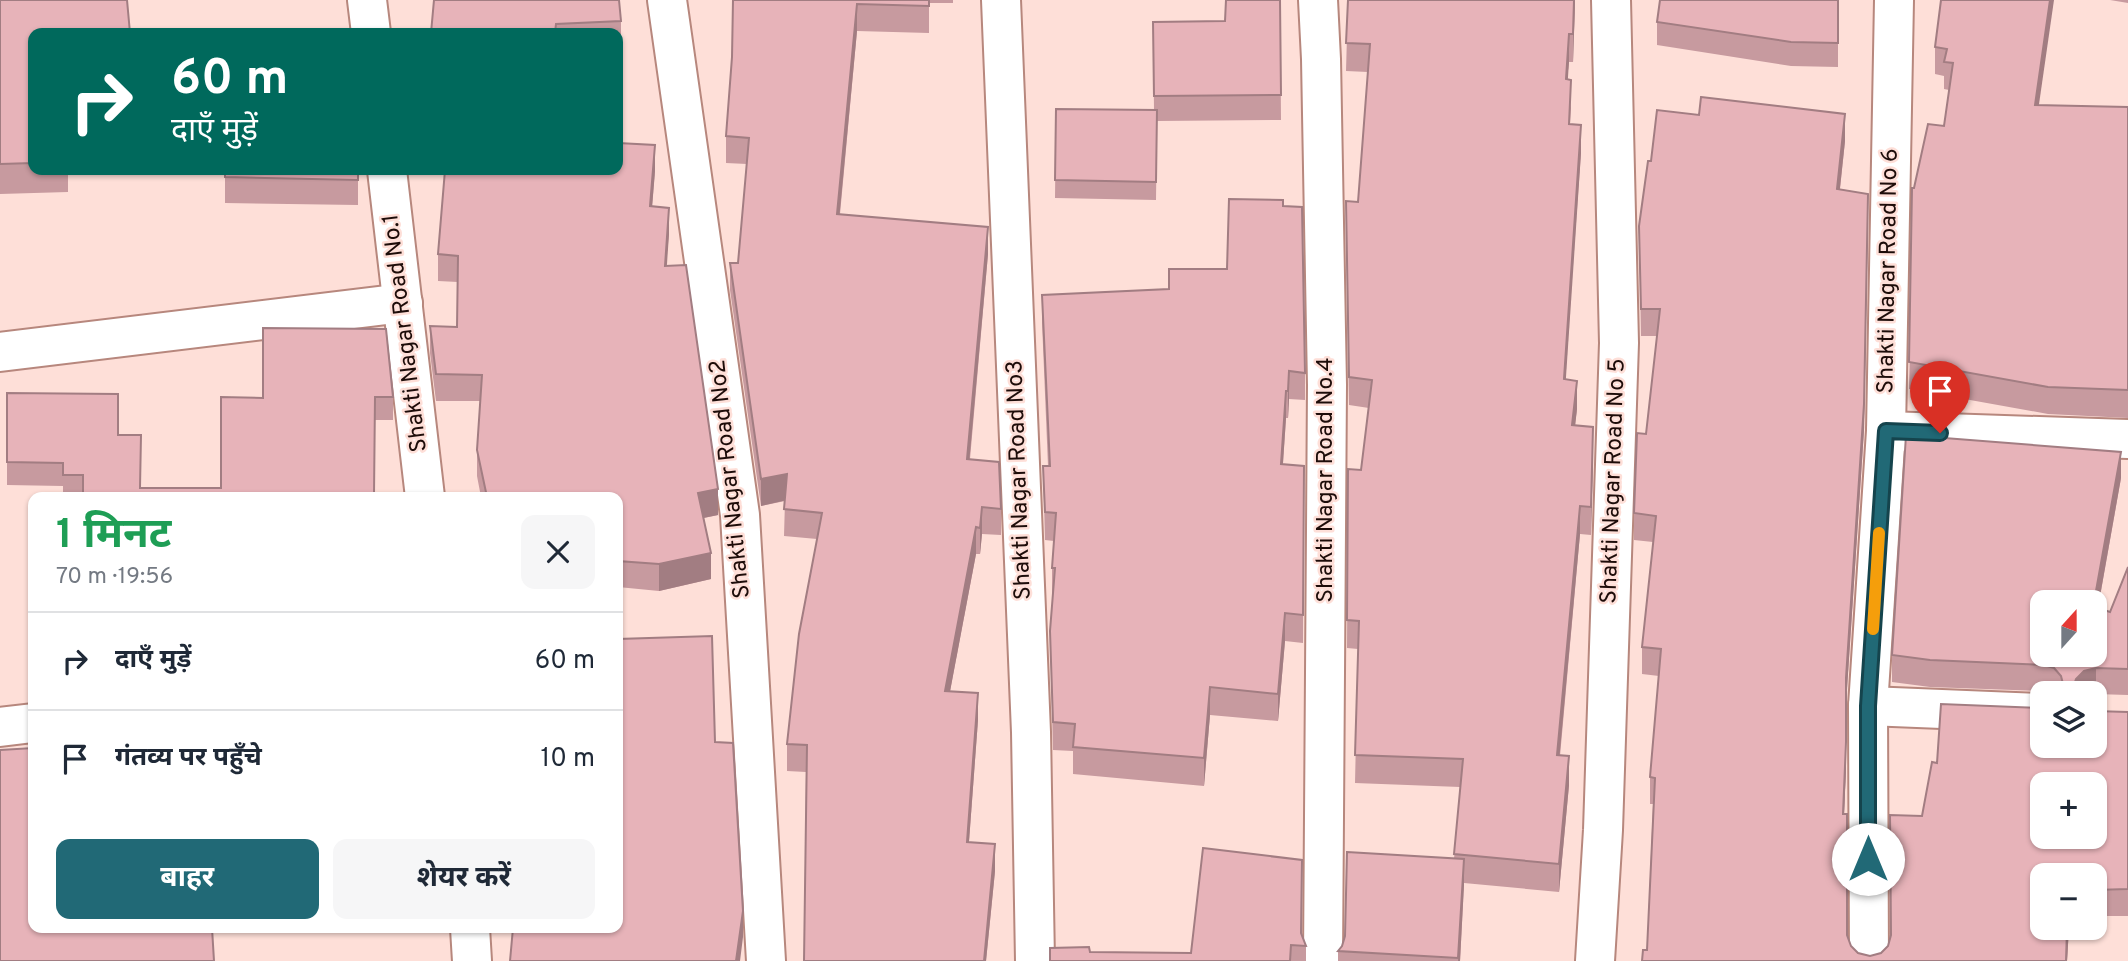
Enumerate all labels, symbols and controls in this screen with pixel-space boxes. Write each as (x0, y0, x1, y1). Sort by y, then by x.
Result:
text: 60 m (171, 50, 289, 112)
icon: right (56, 56, 147, 147)
text: दाएँ मुड़ें (171, 112, 258, 152)
street label: Shakti Nagar Road No 6 (1872, 148, 1906, 394)
street label: Shakti Nagar Road No.1 (377, 212, 435, 454)
street label: Shakti Nagar Road No.4 (1312, 357, 1341, 603)
street label: Shakti Nagar Road No2 (704, 358, 758, 600)
street label: Shakti Nagar Road No 5 (1595, 358, 1633, 604)
street label: Shakti Nagar Road No3 (1001, 360, 1039, 600)
pin (1910, 361, 1970, 433)
icon: arrive (1921, 372, 1959, 410)
text: 1 मिनट (56, 510, 171, 563)
button: close (521, 515, 595, 589)
text: 70 m · 19:56 (56, 563, 173, 592)
north arrow (2030, 590, 2107, 667)
map controls (2030, 590, 2107, 940)
icon: right (56, 642, 94, 680)
text: दाएँ मुड़ें (115, 644, 191, 677)
text: 60 m (535, 645, 595, 678)
button: layers (2030, 681, 2107, 758)
icon: arrive (56, 740, 94, 778)
text: गंतव्य पर पहुँचे (115, 742, 262, 775)
text: 10 m (540, 743, 595, 776)
button: + (2030, 772, 2107, 849)
position arrow (1831, 822, 1905, 896)
button: बाहर (56, 839, 319, 919)
button: शेयर करें (333, 839, 595, 919)
button: − (2030, 863, 2107, 940)

